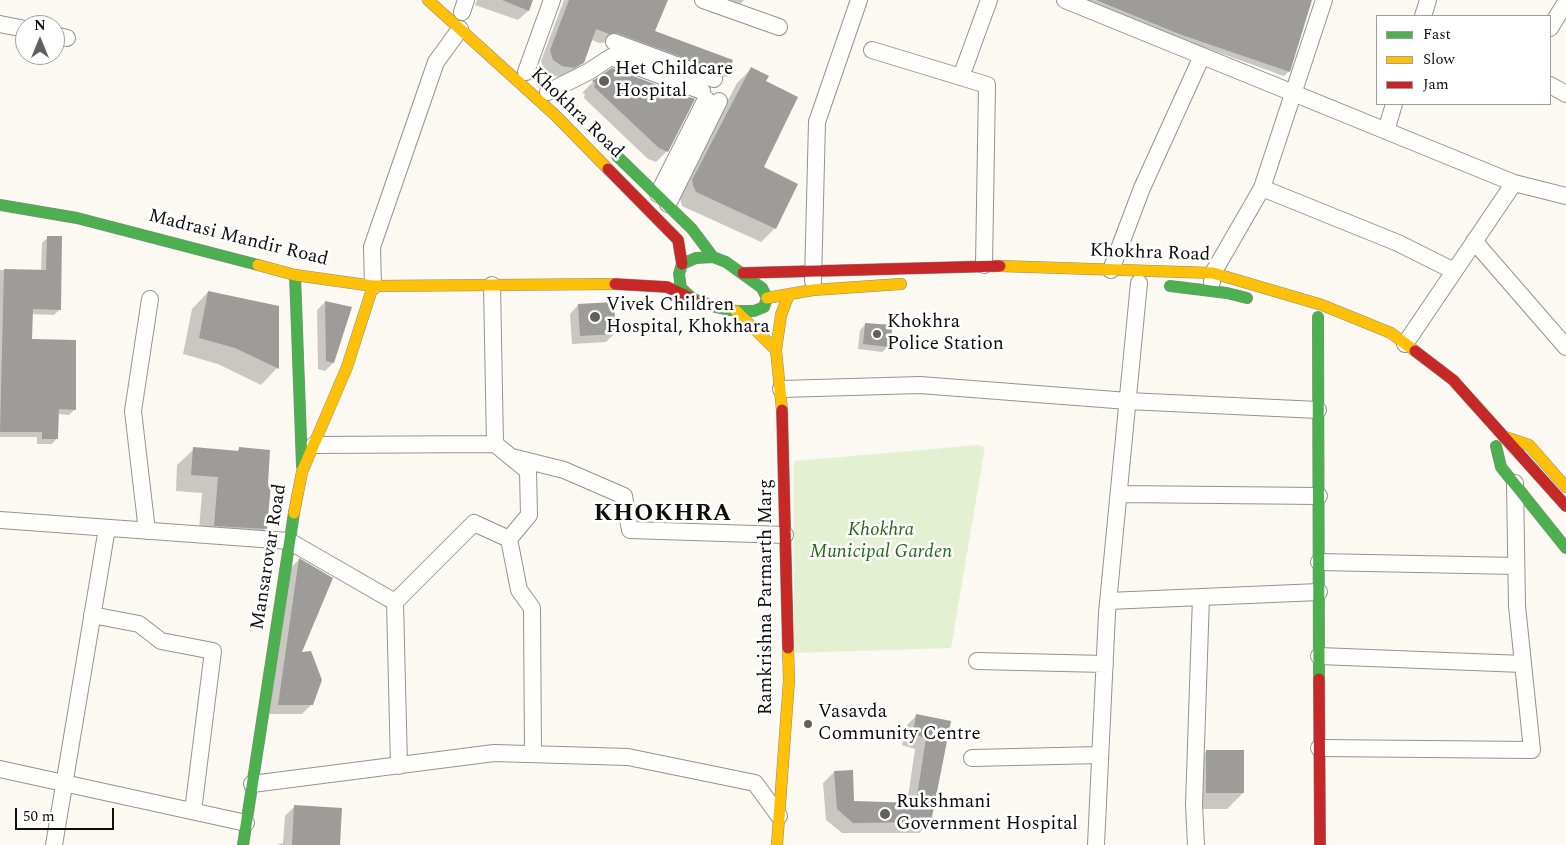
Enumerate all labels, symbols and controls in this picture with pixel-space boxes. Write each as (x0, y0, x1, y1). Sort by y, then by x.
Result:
north arrow (15, 15, 65, 65)
text: N (34, 15, 46, 36)
legend (1376, 15, 1551, 105)
text: Fast (1423, 23, 1451, 46)
text: Slow (1423, 48, 1455, 71)
place label: Het Childcare Hospital (615, 59, 733, 103)
street label: Khokhra Road (525, 64, 627, 164)
text: Jam (1423, 73, 1449, 96)
marker: Het Childcare Hospital (597, 74, 611, 88)
street label: Madrasi Mandir Road (146, 206, 330, 272)
street label: Khokhra Road (1089, 241, 1211, 267)
place label: Vivek Children Hospital, Khokhara (606, 295, 770, 339)
marker: Vivek Children Hospital, Khokhara (588, 310, 602, 324)
place label: Khokhra Police Station (887, 312, 1004, 356)
marker: Khokhra Police Station (871, 328, 883, 340)
street label: Ramkrishna Parmarth Marg (756, 479, 778, 715)
street label: Mansarovar Road (247, 482, 293, 632)
district label: KHOKHRA (593, 501, 733, 529)
park label: Khokhra Municipal Garden (810, 520, 952, 564)
place label: Vasavda Community Centre (818, 702, 981, 746)
marker: Vasavda Community Centre (802, 718, 814, 730)
place label: Rukshmani Government Hospital (896, 792, 1078, 836)
scale bar (18, 798, 116, 830)
text: 50 m (23, 805, 55, 828)
marker: Rukshmani Government Hospital (878, 807, 892, 821)

